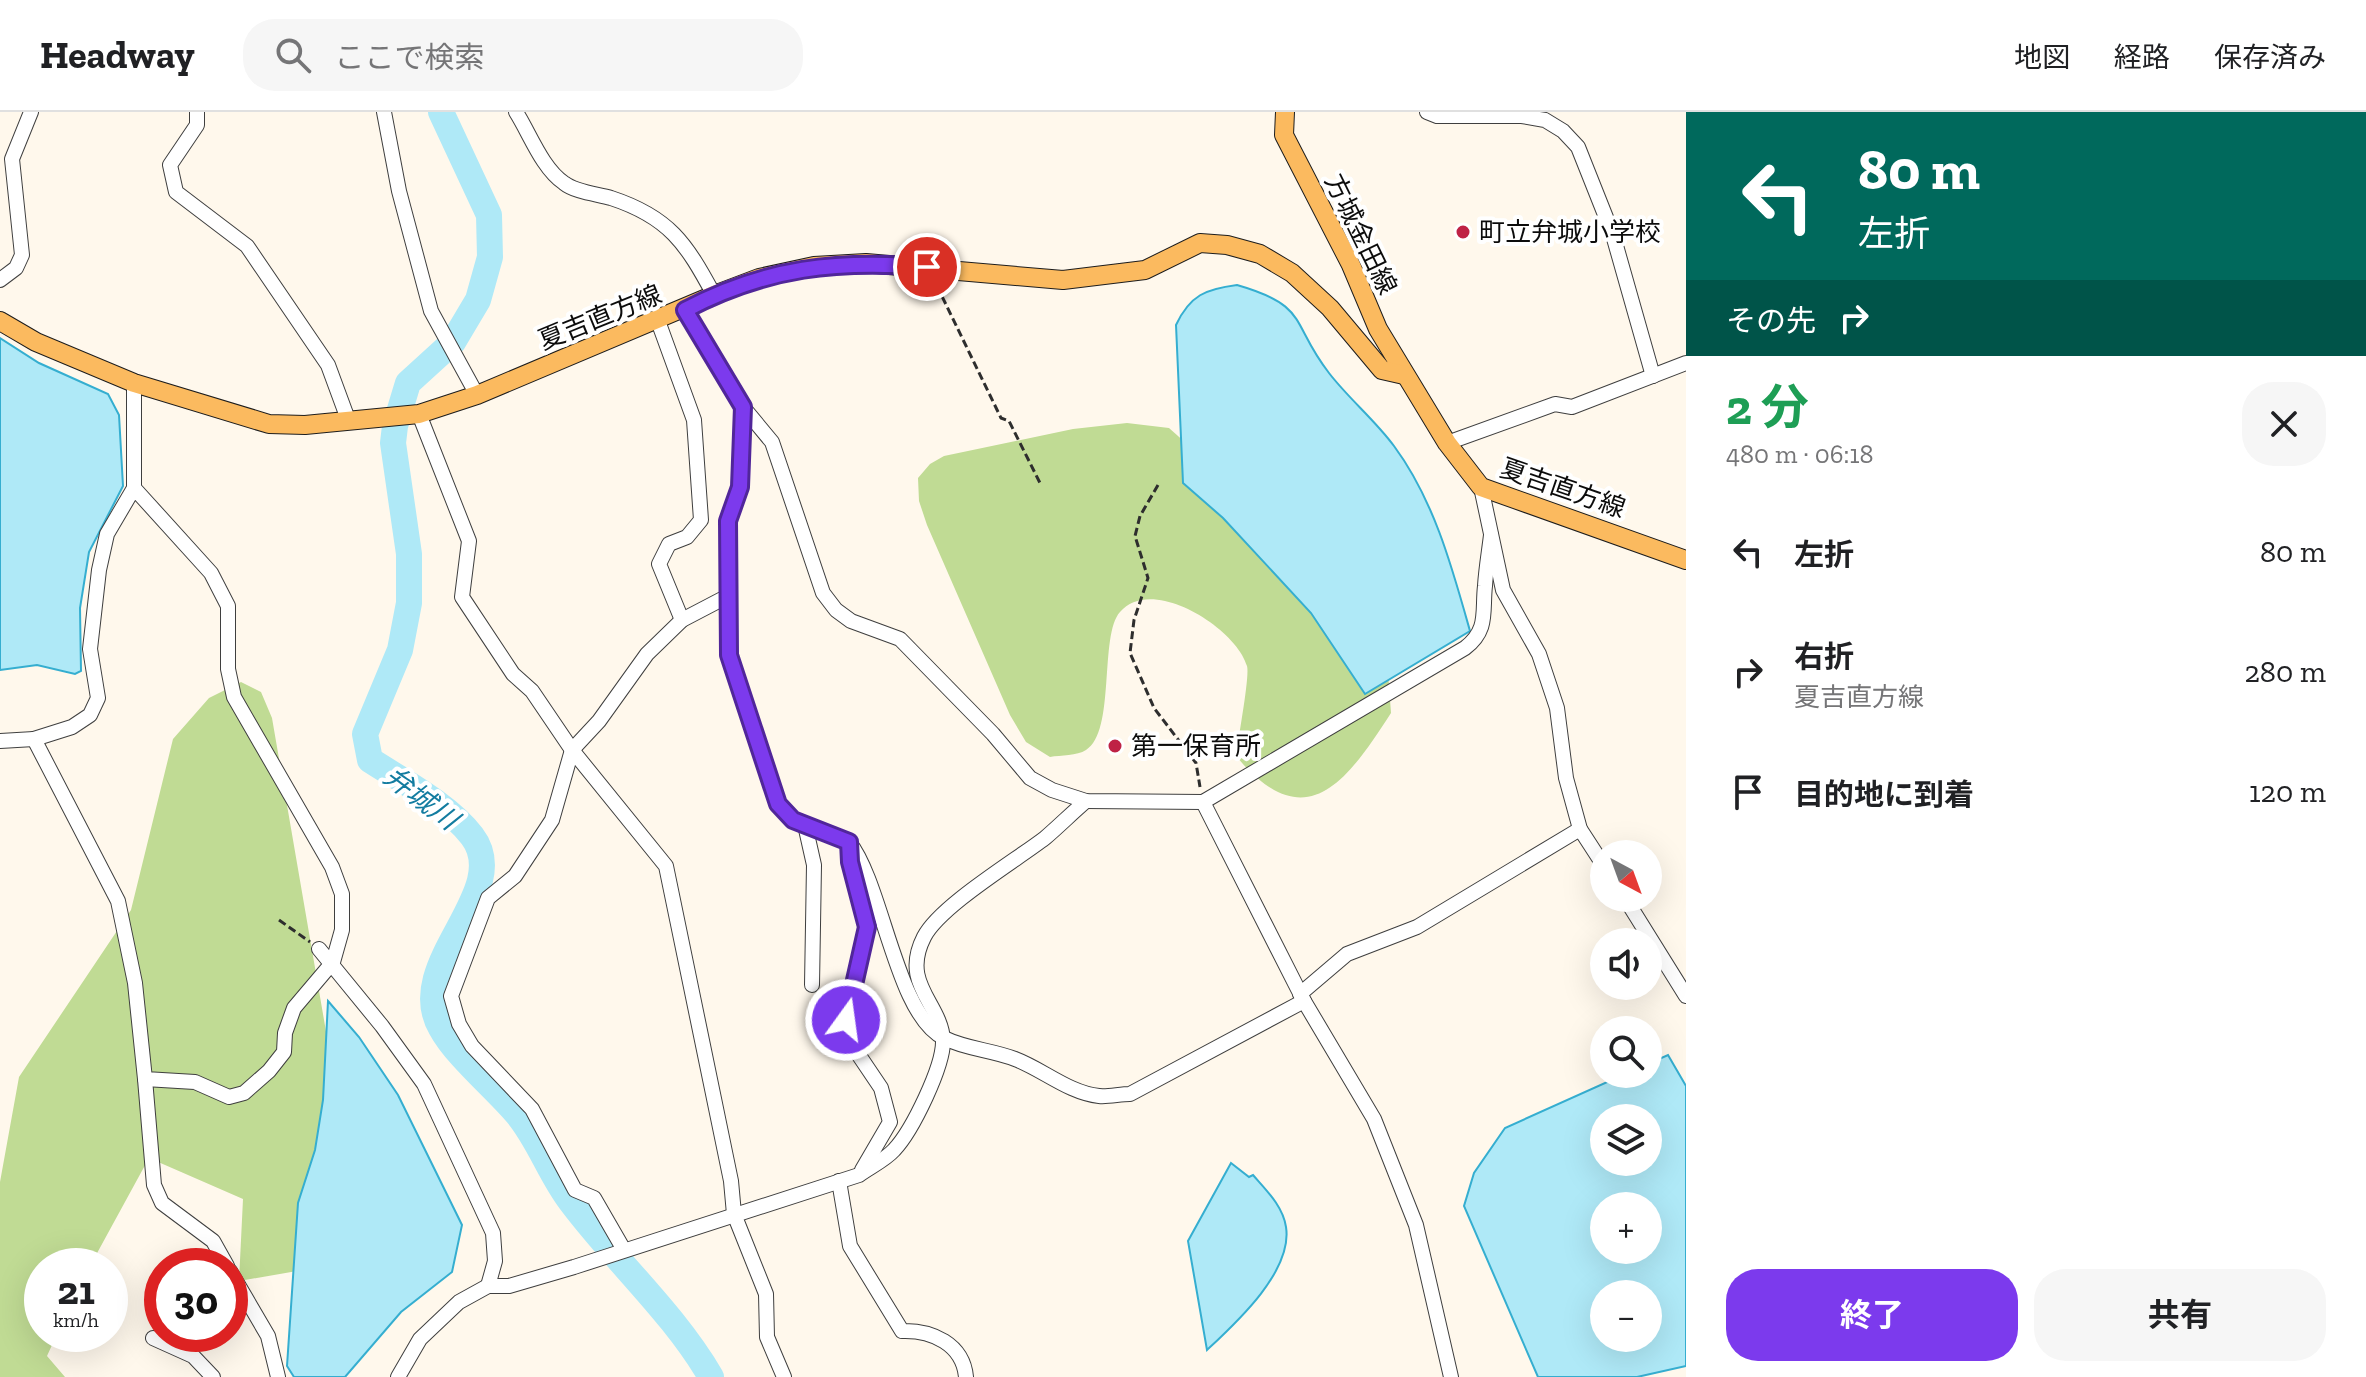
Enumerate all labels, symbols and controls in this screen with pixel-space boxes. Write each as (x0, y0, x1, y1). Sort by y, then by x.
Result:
search box (243, 19, 803, 91)
text: Headway (40, 32, 195, 78)
icon: search (271, 33, 315, 77)
text: ここで検索 (335, 40, 485, 76)
text: 地図 (2014, 41, 2070, 74)
text: 経路 (2114, 41, 2170, 74)
text: 保存済み (2214, 41, 2326, 74)
text: 80 m (1858, 136, 1980, 203)
icon: left (1726, 144, 1830, 248)
street label: 方城金田線 (1318, 169, 1404, 299)
text: 左折 (1858, 212, 1930, 255)
place label: 町立弁城小学校 (1479, 216, 1661, 248)
marker: 町立弁城小学校 (1454, 223, 1472, 241)
pin (893, 233, 961, 301)
icon: arrive (905, 245, 949, 289)
street label: 夏吉直方線 (534, 278, 666, 356)
icon: right (1832, 296, 1876, 340)
text: その先 (1726, 303, 1816, 339)
text: 2 分 (1726, 379, 1809, 436)
button: close (2242, 382, 2326, 466)
text: 480 m · 06:18 (1726, 438, 1873, 470)
street label: 夏吉直方線 (1496, 452, 1630, 524)
icon: left (1726, 530, 1770, 574)
text: 80 m (2260, 534, 2326, 570)
text: 左折 (1794, 537, 1854, 573)
text: 右折 (1794, 639, 1854, 675)
icon: right (1726, 650, 1770, 694)
text: 280 m (2244, 654, 2326, 690)
text: 夏吉直方線 (1794, 681, 1924, 713)
place label: 第一保育所 (1131, 730, 1261, 762)
marker: 第一保育所 (1106, 737, 1124, 755)
water label: 弁城川 (378, 760, 467, 838)
icon: arrive (1726, 770, 1770, 814)
text: 120 m (2249, 774, 2326, 810)
text: 目的地に到着 (1794, 777, 1974, 813)
north arrow (1590, 840, 1662, 912)
map controls (1590, 840, 1662, 1352)
button: sound (1590, 928, 1662, 1000)
position arrow (804, 978, 888, 1062)
button: search (1590, 1016, 1662, 1088)
button: layers (1590, 1104, 1662, 1176)
button: + (1590, 1192, 1662, 1264)
speed limit sign: 30 (144, 1248, 248, 1352)
text: 21 (57, 1266, 95, 1314)
button: 終了 (1726, 1269, 2018, 1361)
button: 共有 (2034, 1269, 2326, 1361)
button: − (1590, 1280, 1662, 1352)
text: km/h (53, 1308, 99, 1332)

